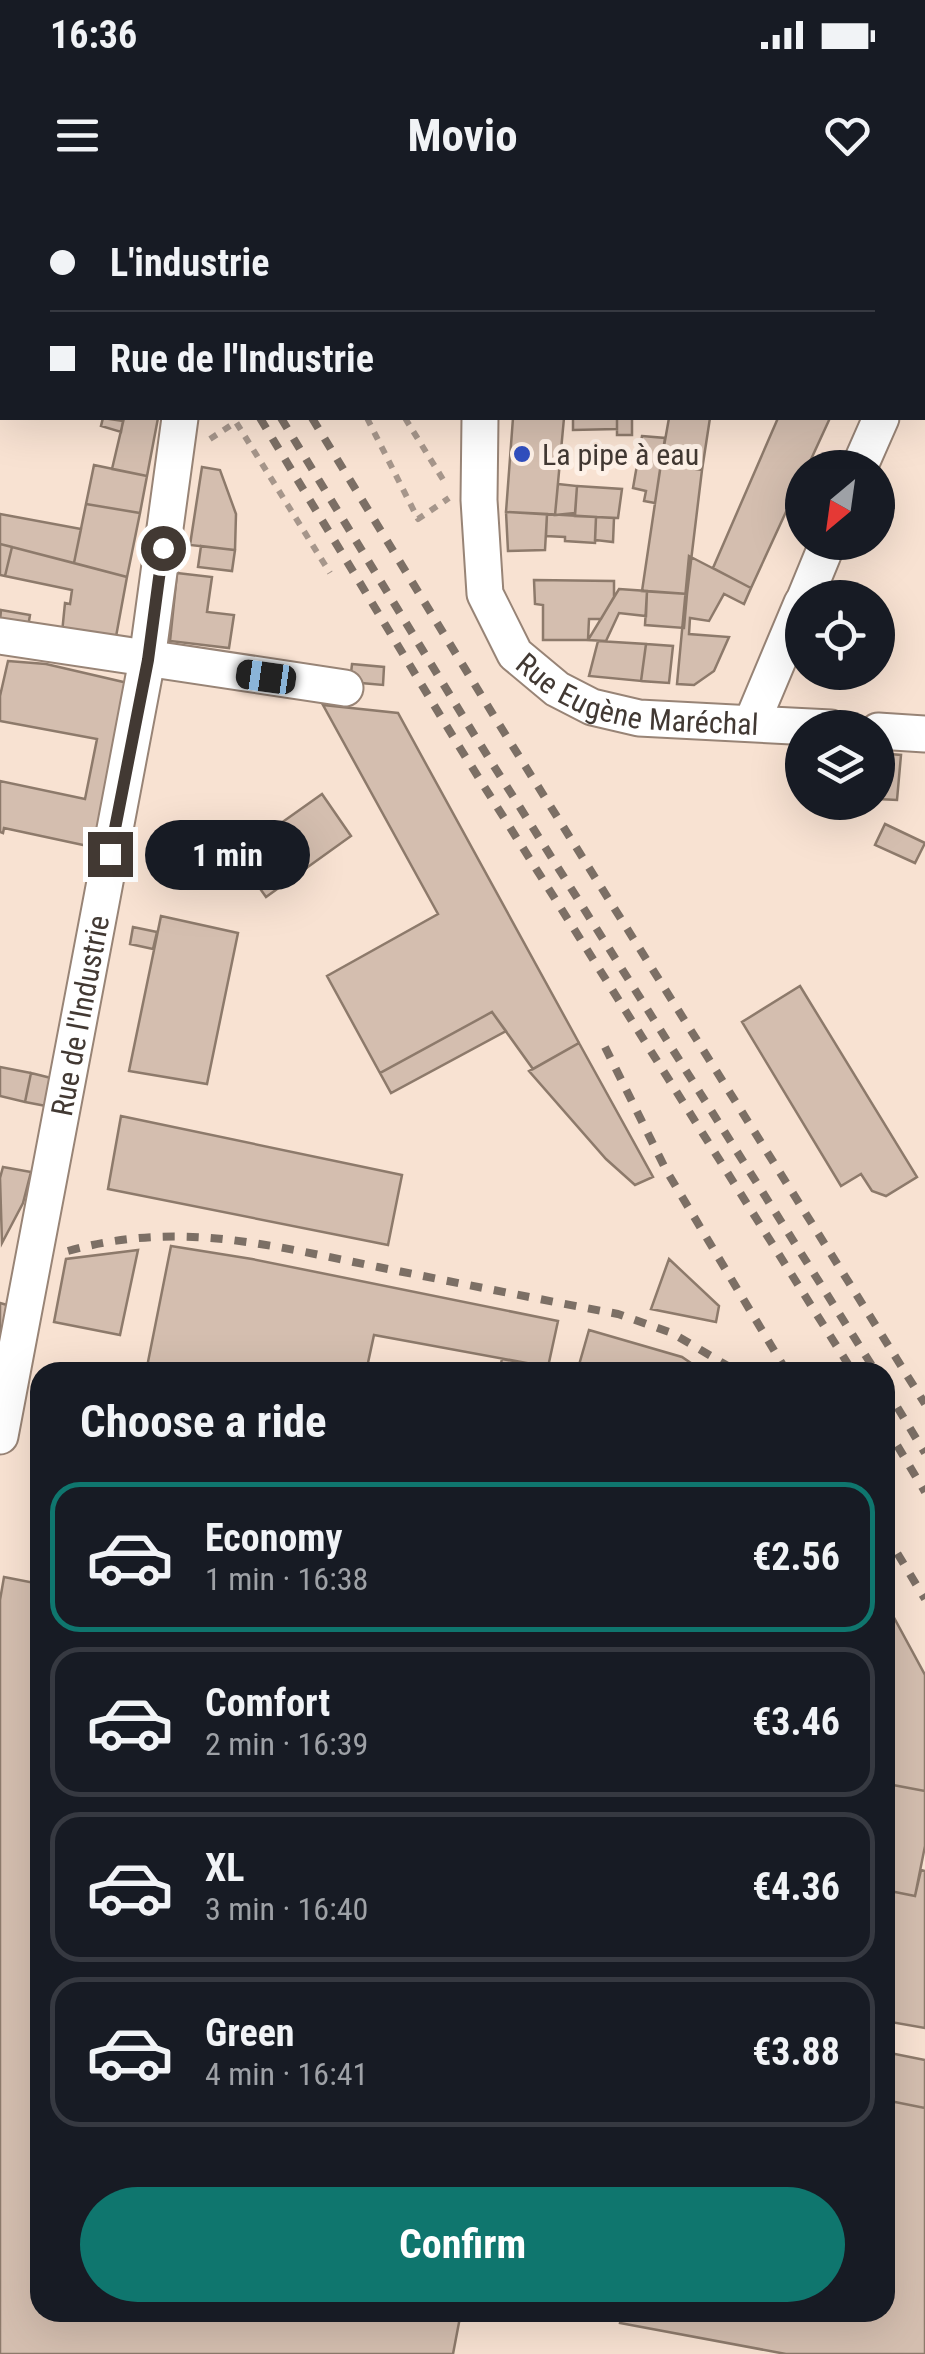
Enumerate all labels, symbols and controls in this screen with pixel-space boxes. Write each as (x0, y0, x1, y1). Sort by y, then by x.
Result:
text: 16:36 (50, 13, 137, 57)
icon: menu (50, 108, 105, 163)
icon: heart (820, 108, 875, 163)
text: Movio (407, 109, 518, 162)
text: L'industrie (110, 241, 269, 285)
text: Rue de l'Industrie (110, 337, 374, 381)
place label: La pipe à eau (542, 437, 699, 472)
marker: La pipe à eau (511, 443, 533, 465)
north arrow (785, 450, 895, 560)
map controls (785, 450, 895, 820)
route start (141, 526, 186, 571)
button: locate (785, 580, 895, 690)
street label: Rue Eugène Maréchal (510, 645, 759, 742)
car (234, 658, 298, 696)
button: layers (785, 710, 895, 820)
callout: 1 min (145, 819, 310, 889)
route end (88, 832, 133, 877)
text: 1 min (192, 836, 263, 874)
street label: Rue de l'Industrie (44, 912, 116, 1119)
text: Choose a ride (80, 1395, 327, 1448)
icon: car (85, 1512, 175, 1602)
text: Economy (205, 1516, 342, 1560)
text: €2.56 (752, 1535, 840, 1579)
text: 1 min · 16:38 (205, 1560, 368, 1598)
icon: car (85, 1677, 175, 1767)
text: Comfort (205, 1681, 330, 1725)
text: €3.46 (752, 1700, 840, 1744)
text: 2 min · 16:39 (205, 1725, 368, 1763)
icon: car (85, 1842, 175, 1932)
text: XL (205, 1846, 244, 1890)
text: €4.36 (752, 1865, 840, 1909)
text: 3 min · 16:40 (205, 1890, 368, 1928)
icon: car (85, 2007, 175, 2097)
text: Green (205, 2011, 295, 2055)
text: €3.88 (752, 2030, 840, 2074)
text: 4 min · 16:41 (205, 2055, 368, 2093)
button: Confirm (80, 2187, 845, 2302)

